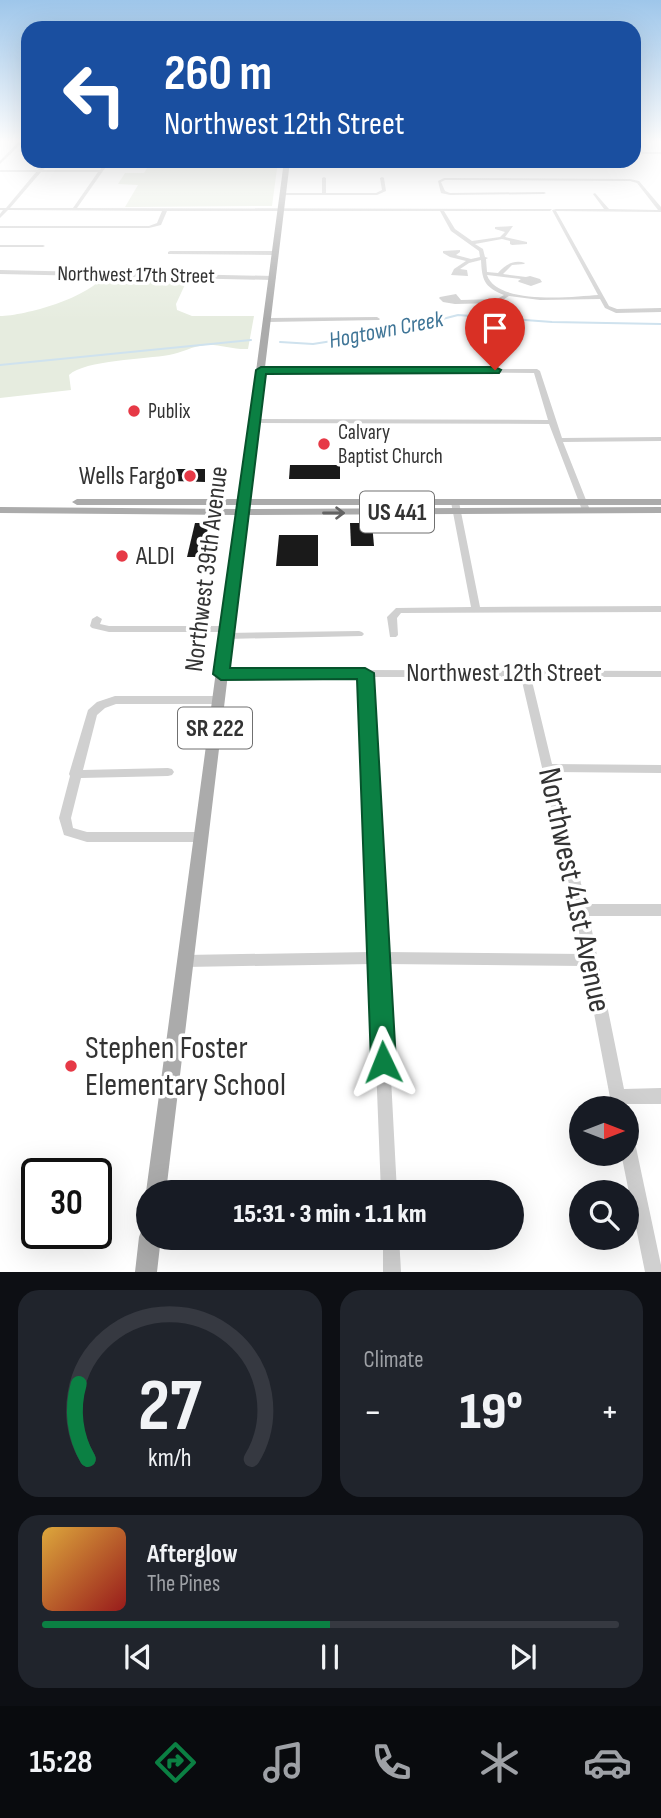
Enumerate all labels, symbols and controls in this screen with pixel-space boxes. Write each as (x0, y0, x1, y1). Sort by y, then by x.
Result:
text: 260 m (164, 45, 272, 104)
icon: left (49, 49, 140, 140)
text: Northwest 12th Street (164, 105, 404, 144)
street label: Northwest 17th Street (57, 261, 215, 289)
pin (465, 298, 525, 370)
water label: Hogtown Creek (327, 305, 447, 355)
icon: arrive (476, 309, 514, 347)
place label: Publix (148, 399, 191, 424)
marker: Publix (126, 403, 142, 419)
place label: Calvary Baptist Church (338, 420, 443, 469)
marker: Calvary Baptist Church (316, 436, 332, 452)
place label: Wells Fargo (79, 461, 176, 492)
street label: Northwest 39th Avenue (179, 465, 235, 673)
marker: Wells Fargo (182, 468, 198, 484)
road number: US 441 (360, 491, 434, 532)
one-way arrow (322, 506, 345, 520)
place label: ALDI (135, 541, 175, 572)
marker: ALDI (114, 548, 130, 564)
street label: Northwest 12th Street (406, 658, 602, 689)
road number: SR 222 (178, 708, 252, 748)
street label: Northwest 41st Avenue (529, 764, 619, 1016)
position arrow (346, 1025, 420, 1099)
place label: Stephen Foster Elementary School (85, 1029, 286, 1105)
marker: Stephen Foster Elementary School (63, 1058, 79, 1074)
north arrow (569, 1096, 639, 1166)
map controls (569, 1096, 639, 1250)
speed limit sign: 30 (21, 1158, 112, 1249)
button: search (569, 1180, 639, 1250)
text: 15:31 · 3 min · 1.1 km (234, 1199, 426, 1230)
text: Climate (364, 1346, 423, 1374)
text: 27 (138, 1364, 202, 1452)
text: 19° (460, 1381, 523, 1444)
text: − (364, 1390, 382, 1435)
text: + (600, 1390, 619, 1435)
text: km/h (148, 1443, 191, 1474)
text: Afterglow (147, 1539, 238, 1570)
text: The Pines (147, 1570, 220, 1598)
icon: previous (119, 1638, 157, 1676)
icon: pause (311, 1638, 349, 1676)
icon: next (504, 1638, 542, 1676)
icon: directions (151, 1738, 200, 1787)
icon: music (259, 1738, 308, 1787)
icon: phone (367, 1738, 416, 1787)
icon: climate (475, 1738, 524, 1787)
icon: car (583, 1738, 632, 1787)
text: 15:28 (29, 1743, 92, 1782)

